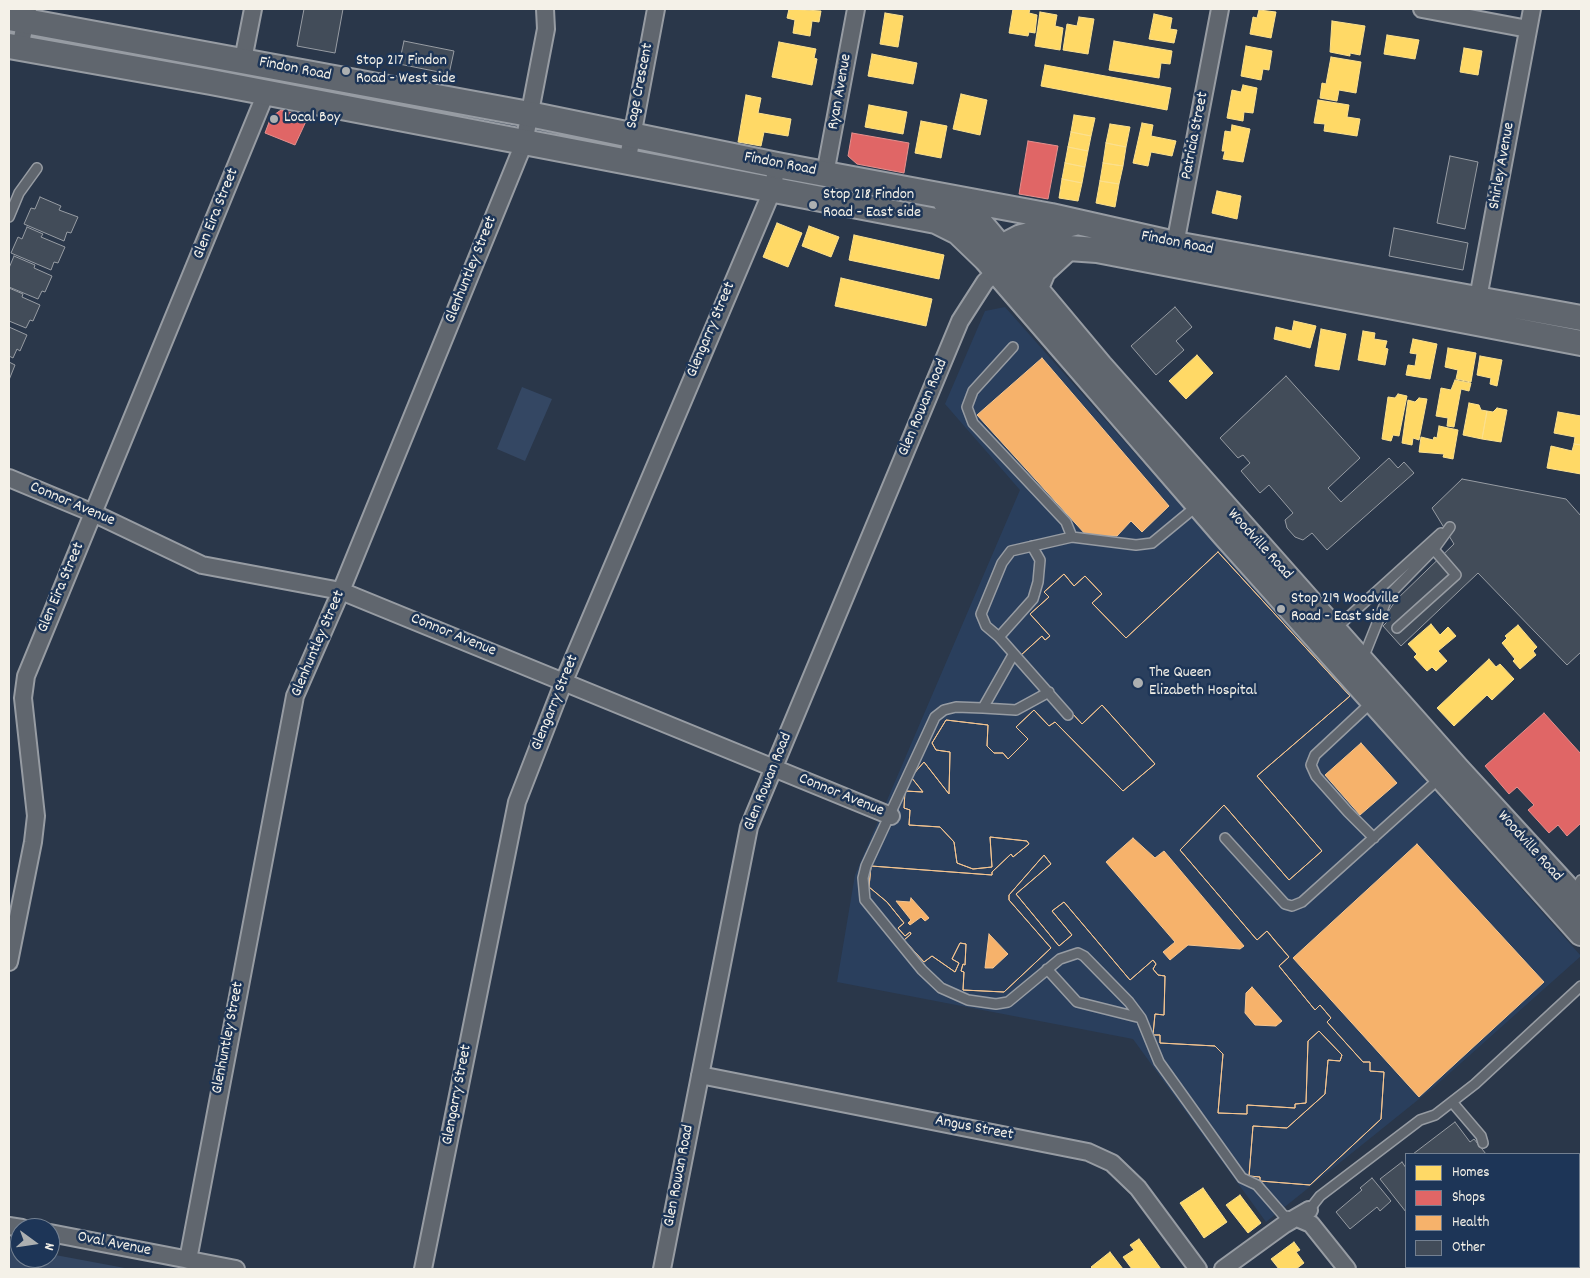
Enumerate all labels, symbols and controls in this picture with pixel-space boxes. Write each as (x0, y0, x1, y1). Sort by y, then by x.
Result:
street label: Sage Crescent (623, 42, 659, 130)
place label: Stop 217 Findon Road - West side (356, 52, 455, 90)
street label: Ryan Avenue (825, 53, 857, 131)
street label: Findon Road (257, 54, 333, 86)
marker: Stop 217 Findon Road - West side (340, 65, 352, 77)
street label: Patricia Street (1178, 91, 1214, 181)
place label: Local Boy (284, 109, 340, 129)
marker: Local Boy (268, 113, 280, 125)
street label: Shirley Avenue (1486, 121, 1520, 211)
street label: Findon Road (742, 149, 818, 181)
street label: Glen Eira Street (190, 166, 244, 262)
place label: Stop 218 Findon Road - East side (823, 186, 921, 224)
marker: Stop 218 Findon Road - East side (807, 199, 819, 211)
street label: Glenhuntley Street (442, 214, 502, 326)
street label: Findon Road (1139, 228, 1215, 260)
street label: Glengarry Street (683, 279, 741, 381)
street label: Glen Rowan Road (895, 357, 953, 459)
street label: Connor Avenue (27, 479, 117, 531)
street label: Woodville Road (1222, 506, 1296, 584)
street label: Glen Eira Street (34, 540, 90, 636)
street label: Glenhuntley Street (288, 588, 350, 700)
place label: Stop 219 Woodville Road - East side (1291, 590, 1399, 628)
marker: Stop 219 Woodville Road - East side (1275, 603, 1287, 615)
street label: Connor Avenue (408, 610, 498, 662)
street label: Glengarry Street (528, 652, 584, 754)
place label: The Queen Elizabeth Hospital (1149, 664, 1257, 702)
marker: The Queen Elizabeth Hospital (1131, 676, 1145, 690)
street label: Glen Rowan Road (741, 730, 797, 834)
street label: Connor Avenue (796, 770, 886, 822)
street label: Woodville Road (1492, 808, 1566, 886)
street label: Glenhuntley Street (209, 980, 249, 1096)
street label: Glengarry Street (439, 1043, 477, 1147)
street label: Angus Street (933, 1112, 1015, 1146)
street label: Glen Rowan Road (661, 1123, 699, 1229)
legend (1405, 1153, 1580, 1268)
text: Homes (1452, 1162, 1490, 1184)
text: Shops (1452, 1187, 1485, 1209)
text: Health (1452, 1212, 1489, 1234)
north arrow (10, 1218, 60, 1268)
street label: Oval Avenue (76, 1228, 152, 1262)
text: Other (1452, 1237, 1485, 1259)
text: N (38, 1241, 59, 1252)

